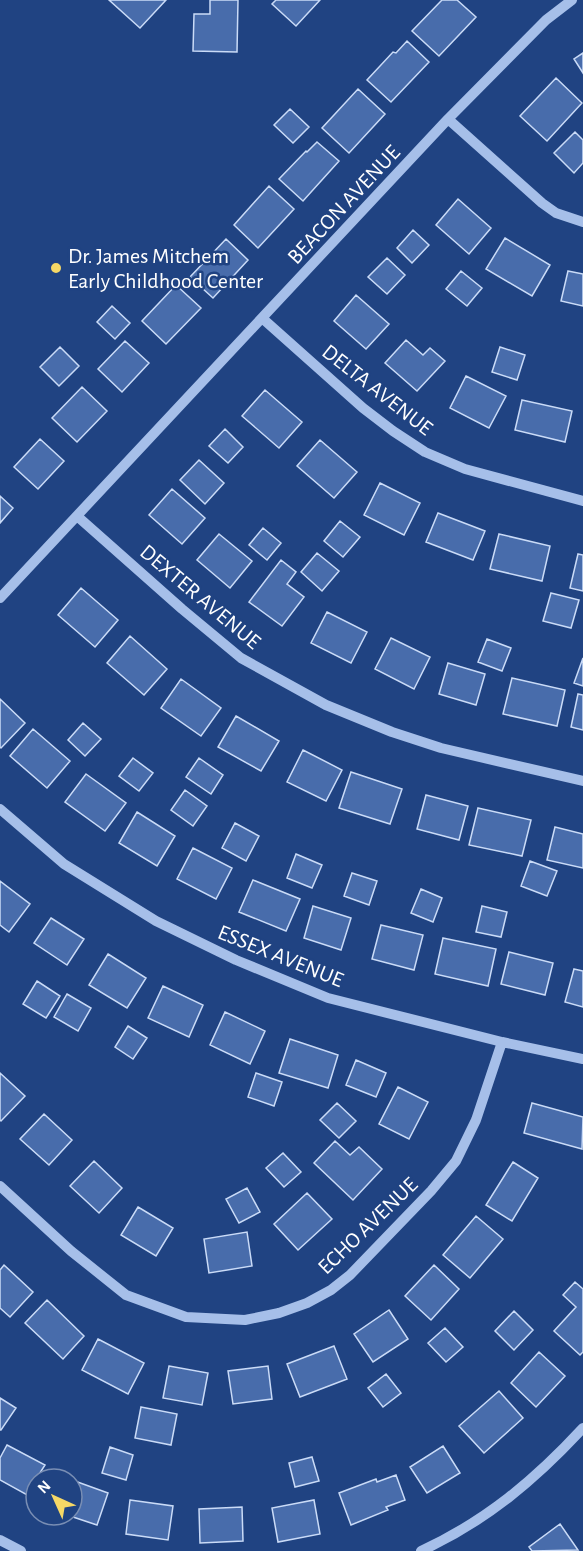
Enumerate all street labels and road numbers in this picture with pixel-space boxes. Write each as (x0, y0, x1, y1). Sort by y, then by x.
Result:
street label: BEACON AVENUE (283, 141, 404, 268)
street label: DELTA AVENUE (318, 340, 437, 440)
street label: DEXTER AVENUE (136, 540, 265, 653)
street label: ESSEX AVENUE (215, 921, 347, 991)
street label: ECHO AVENUE (314, 1173, 422, 1278)

